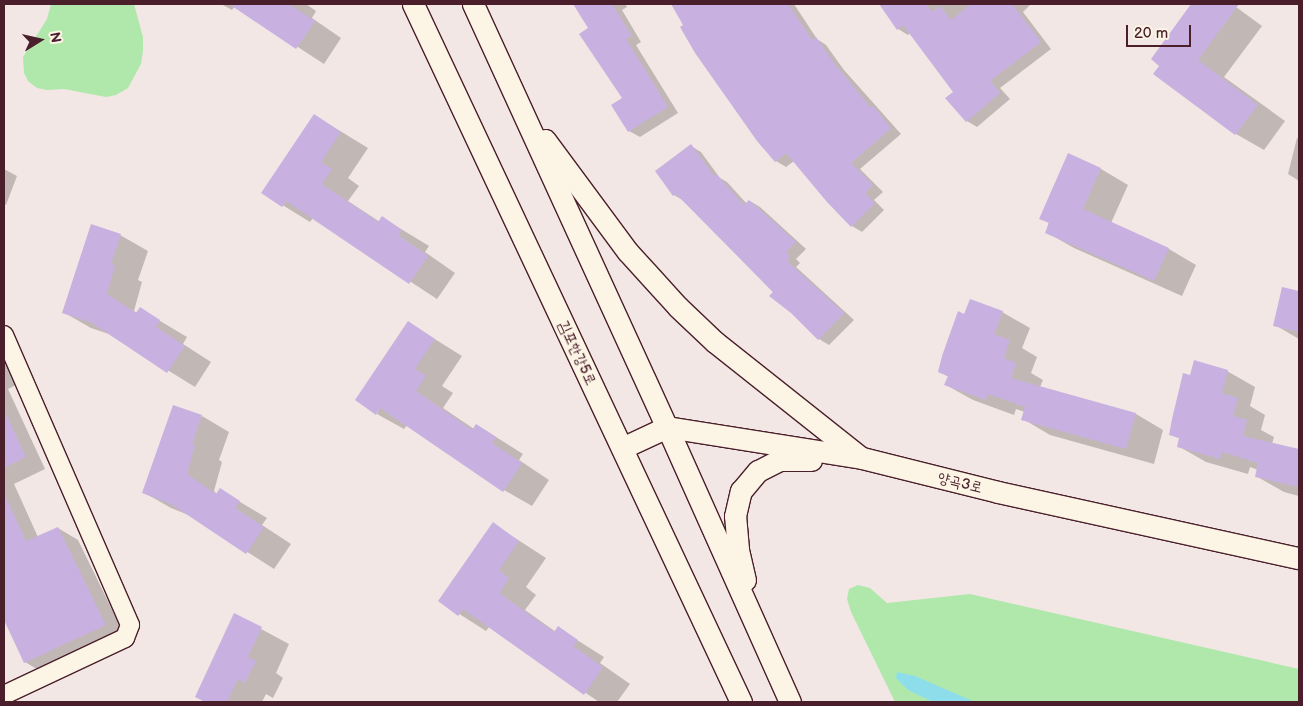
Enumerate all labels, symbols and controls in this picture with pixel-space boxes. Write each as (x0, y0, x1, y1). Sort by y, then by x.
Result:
north arrow (15, 15, 65, 65)
scale bar (1128, 15, 1193, 47)
text: 20 m (1134, 24, 1168, 43)
text: N (46, 31, 65, 44)
street label: 김포한강5로 (554, 318, 600, 388)
street label: 양곡3로 (936, 469, 984, 497)

